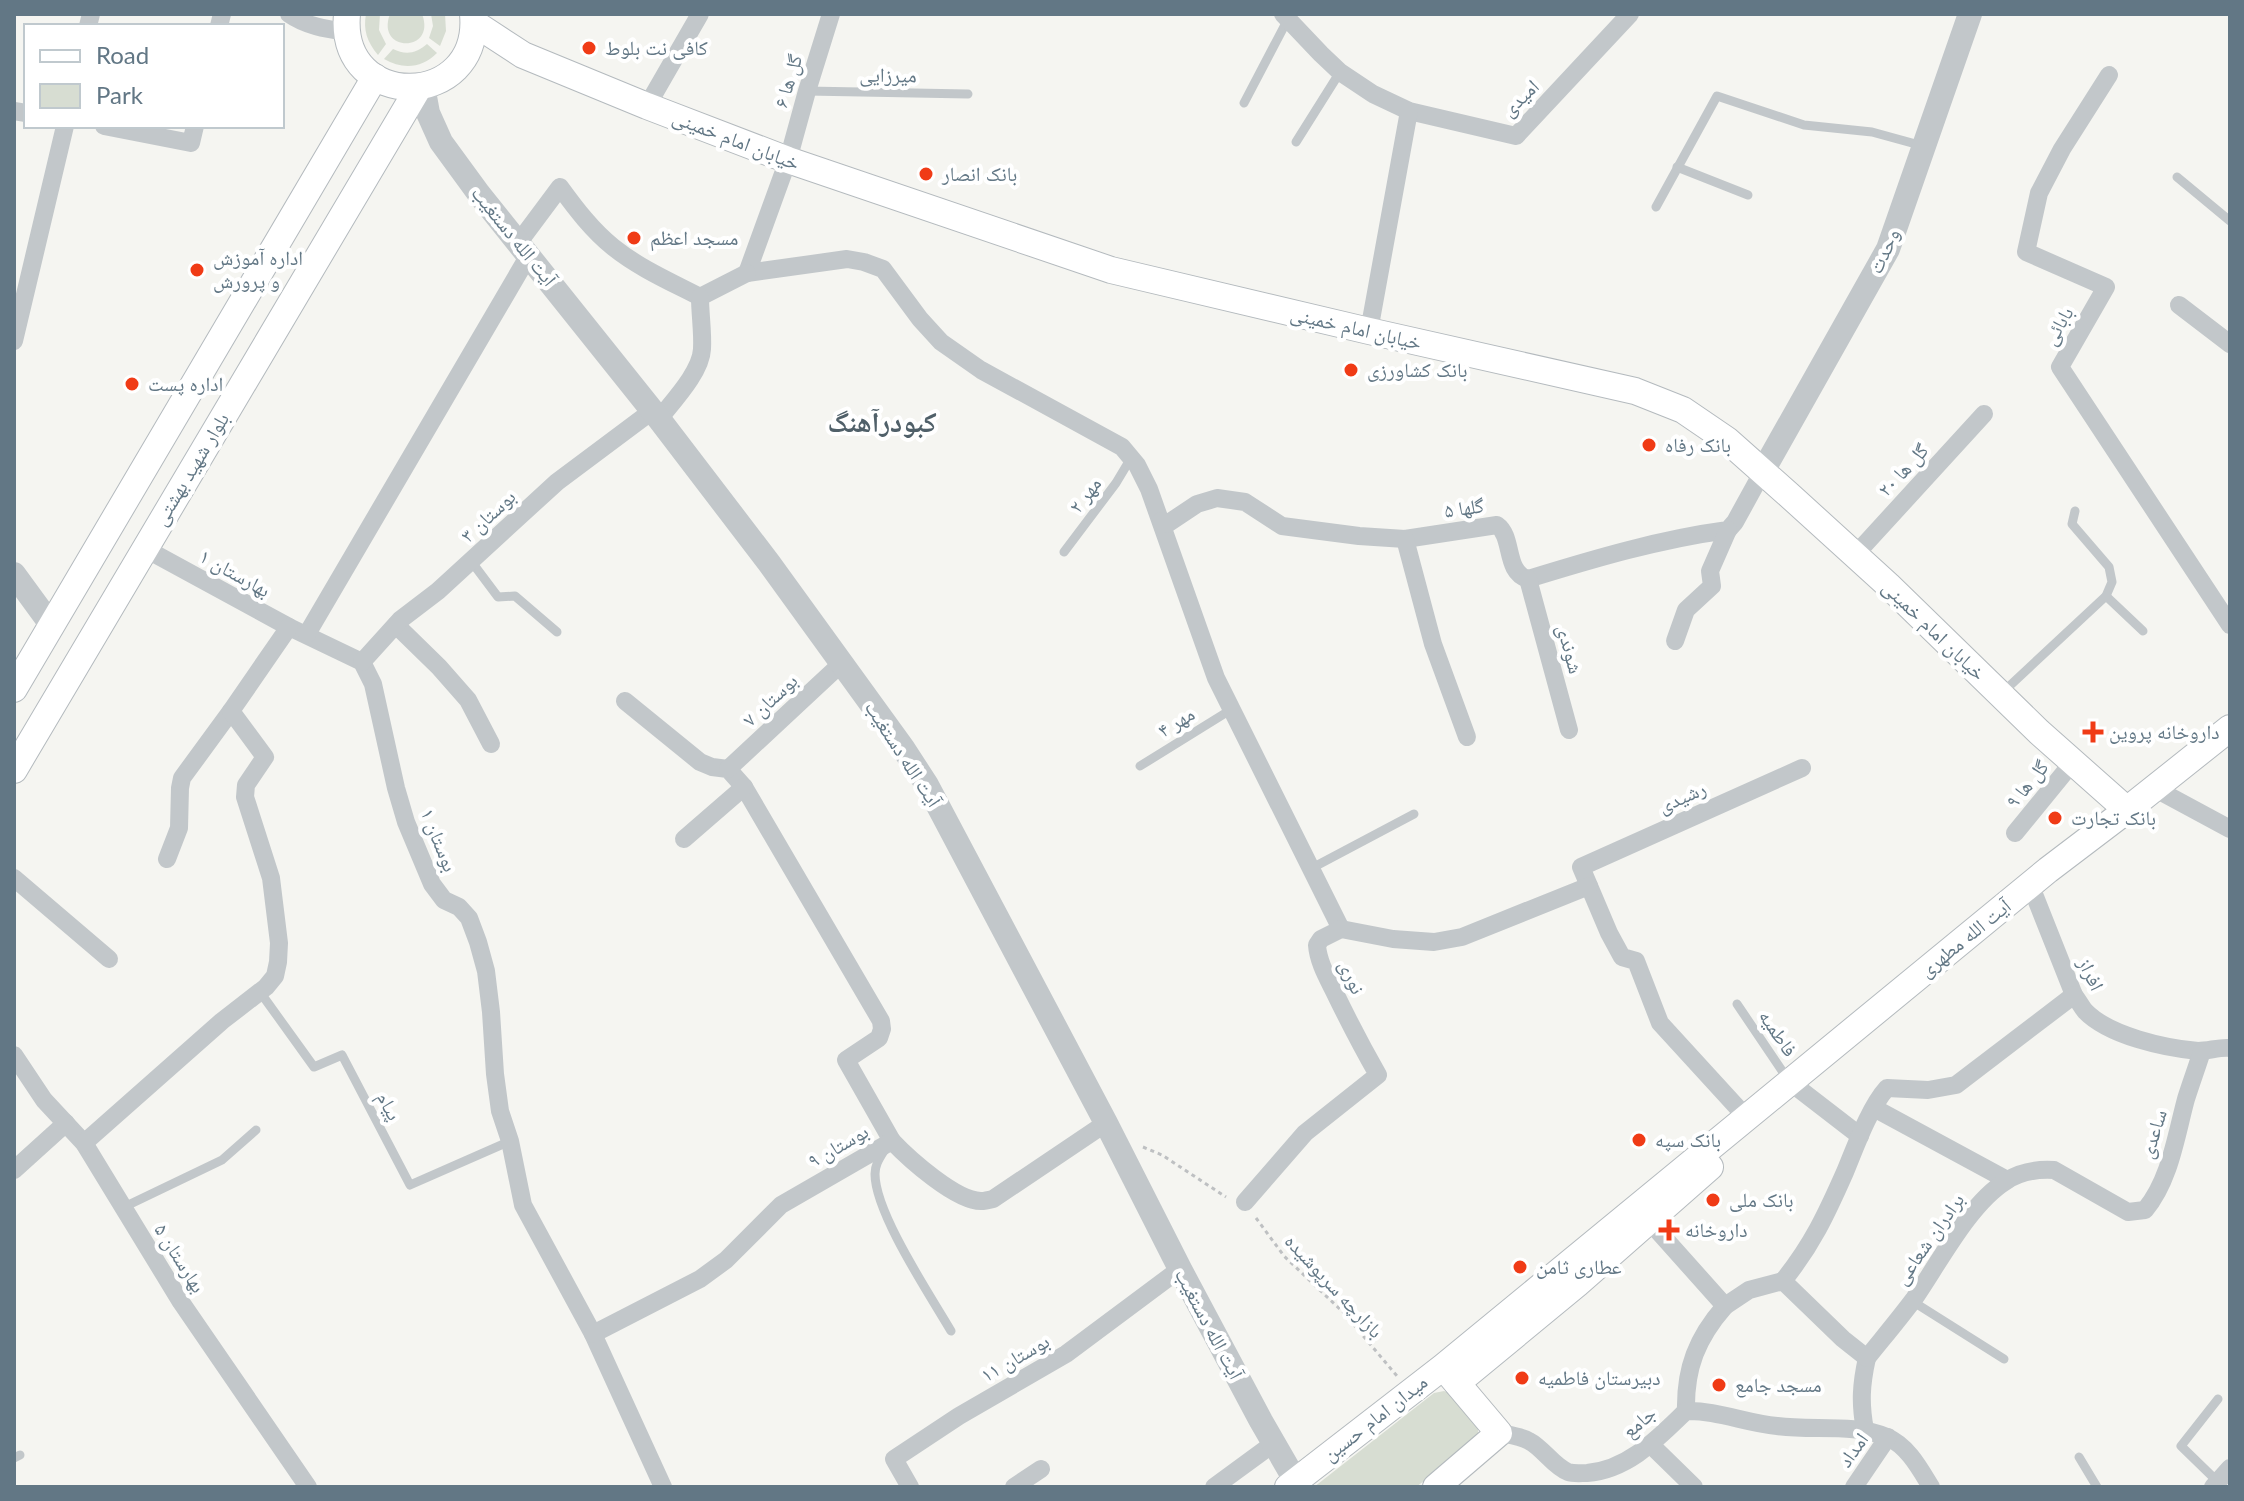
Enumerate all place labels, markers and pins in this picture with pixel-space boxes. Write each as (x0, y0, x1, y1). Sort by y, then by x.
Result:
place label: کافی نت بلوط (605, 35, 708, 60)
marker: کافی نت بلوط (580, 39, 598, 57)
place label: بانک انصار (941, 161, 1017, 186)
marker: بانک انصار (917, 165, 935, 183)
place label: مسجد اعظم (650, 225, 738, 252)
marker: مسجد اعظم (625, 229, 643, 247)
place label: اداره آموزش و پرورش (213, 245, 303, 293)
marker: اداره آموزش و پرورش (188, 261, 206, 279)
place label: بانک کشاورزی (1367, 357, 1467, 382)
marker: بانک کشاورزی (1342, 361, 1360, 379)
place label: اداره پست (148, 371, 223, 396)
marker: اداره پست (123, 375, 141, 393)
place label: بانک رفاه (1665, 432, 1731, 457)
marker: بانک رفاه (1640, 436, 1658, 454)
place label: داروخانه پروین (2109, 719, 2219, 744)
marker: داروخانه پروین (2084, 723, 2102, 741)
place label: بانک تجارت (2071, 805, 2156, 830)
marker: بانک تجارت (2046, 809, 2064, 827)
place label: بانک سپه (1655, 1127, 1721, 1152)
marker: بانک سپه (1630, 1131, 1648, 1149)
place label: بانک ملی (1729, 1187, 1793, 1212)
marker: بانک ملی (1704, 1191, 1722, 1209)
place label: داروخانه (1685, 1217, 1747, 1241)
marker: داروخانه (1660, 1221, 1678, 1239)
place label: عطاری ثامن (1536, 1254, 1622, 1279)
marker: عطاری ثامن (1511, 1258, 1529, 1276)
place label: دبیرستان فاطمیه (1538, 1365, 1660, 1390)
marker: دبیرستان فاطمیه (1513, 1369, 1531, 1387)
place label: مسجد جامع (1735, 1372, 1822, 1398)
marker: مسجد جامع (1710, 1376, 1728, 1394)

